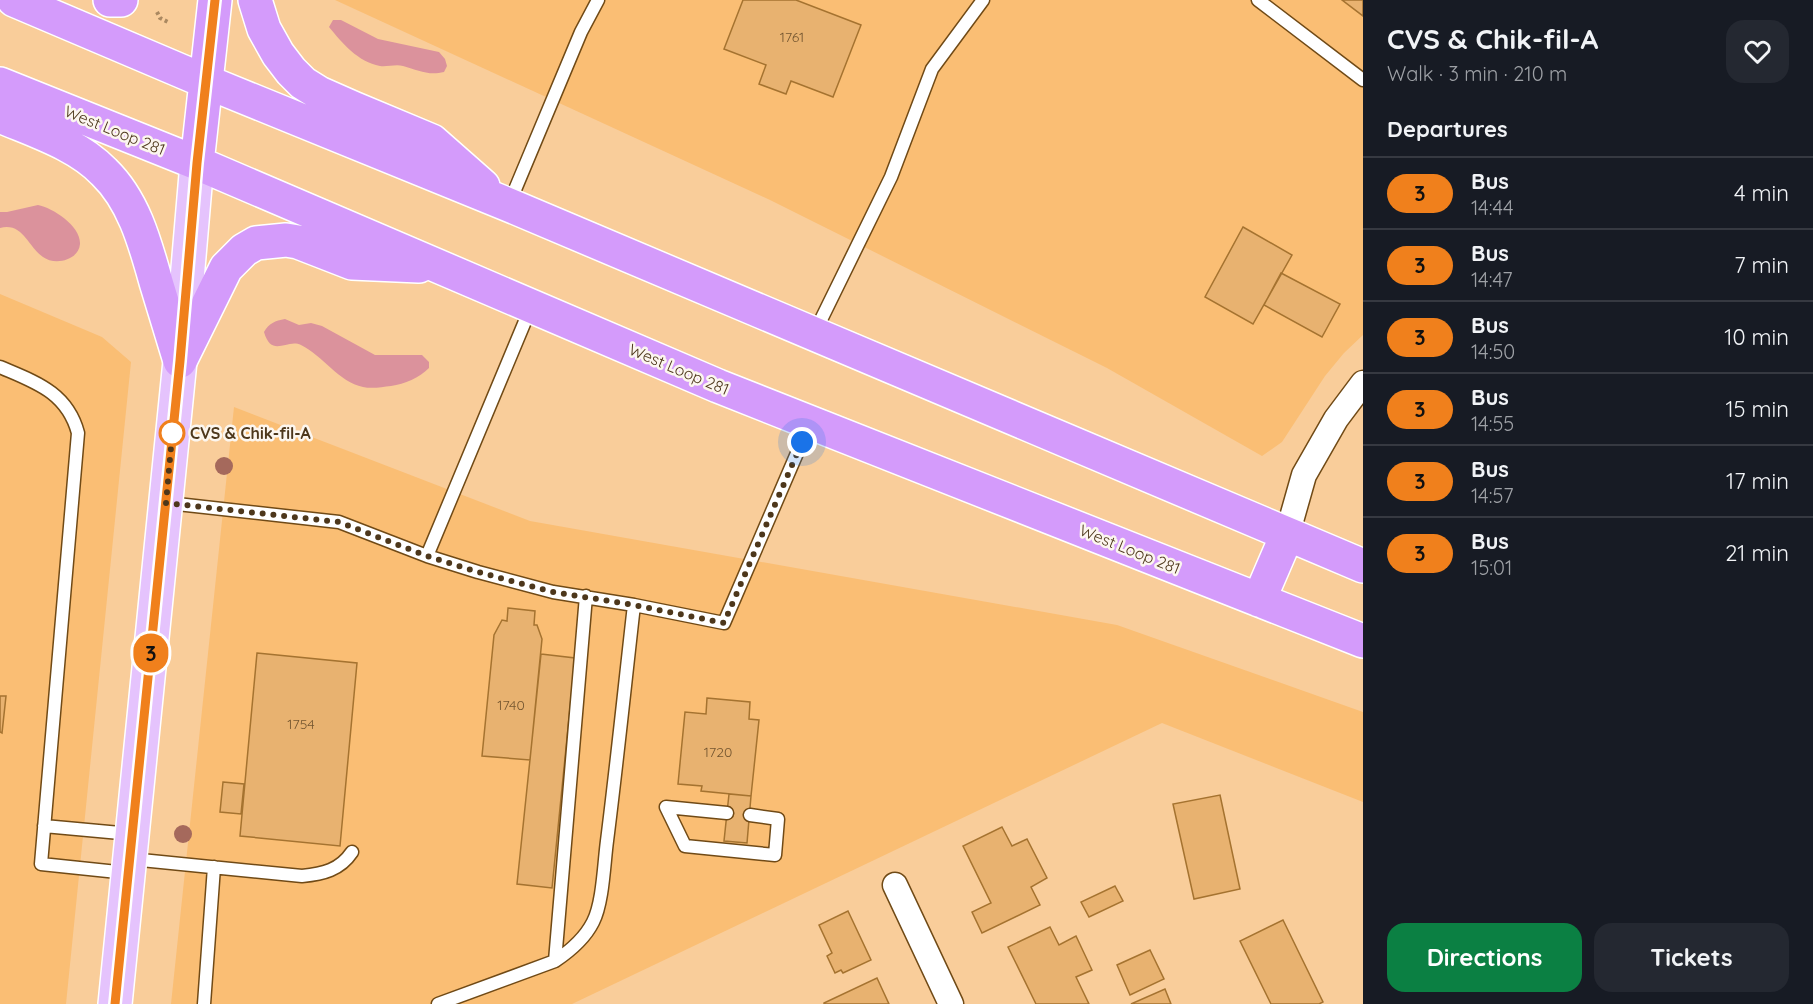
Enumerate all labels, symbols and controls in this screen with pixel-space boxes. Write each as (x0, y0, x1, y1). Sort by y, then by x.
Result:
button: heart (1726, 20, 1789, 83)
text: CVS & Chik-fil-A (1387, 21, 1599, 56)
house number: 1761 (780, 28, 804, 46)
text: Walk · 3 min · 210 m (1387, 61, 1567, 86)
street label: West Loop 281 (62, 101, 168, 159)
text: Departures (1387, 115, 1508, 143)
text: Bus (1471, 167, 1509, 195)
text: 4 min (1734, 179, 1789, 207)
text: 3 (1414, 180, 1426, 206)
text: 14:44 (1471, 195, 1513, 220)
text: Bus (1471, 239, 1509, 267)
text: 7 min (1734, 251, 1789, 279)
text: 3 (1414, 252, 1426, 278)
text: 14:47 (1471, 267, 1513, 292)
text: Bus (1471, 311, 1509, 339)
text: 10 min (1724, 323, 1789, 351)
text: 3 (1414, 324, 1426, 350)
street label: West Loop 281 (626, 339, 732, 399)
text: 14:50 (1471, 339, 1515, 364)
text: Bus (1471, 383, 1509, 411)
text: 15 min (1725, 395, 1789, 423)
text: 3 (1414, 396, 1426, 422)
text: 14:55 (1471, 411, 1514, 436)
marker: CVS & Chik-fil-A (159, 420, 185, 446)
place label: CVS & Chik-fil-A (190, 423, 312, 443)
your location (787, 427, 817, 457)
text: Bus (1471, 455, 1509, 483)
text: 17 min (1726, 467, 1789, 495)
text: 3 (1414, 468, 1426, 494)
text: 14:57 (1471, 483, 1514, 508)
street label: West Loop 281 (1077, 520, 1183, 578)
text: Bus (1471, 527, 1509, 555)
text: 21 min (1725, 539, 1789, 567)
text: 3 (1414, 540, 1426, 566)
text: 15:01 (1471, 555, 1512, 580)
line badge: 3 (132, 634, 170, 672)
text: 3 (145, 640, 157, 666)
house number: 1740 (497, 696, 525, 714)
house number: 1754 (287, 715, 315, 733)
house number: 1720 (704, 743, 732, 761)
button: Directions (1387, 923, 1582, 992)
button: Tickets (1594, 923, 1789, 992)

